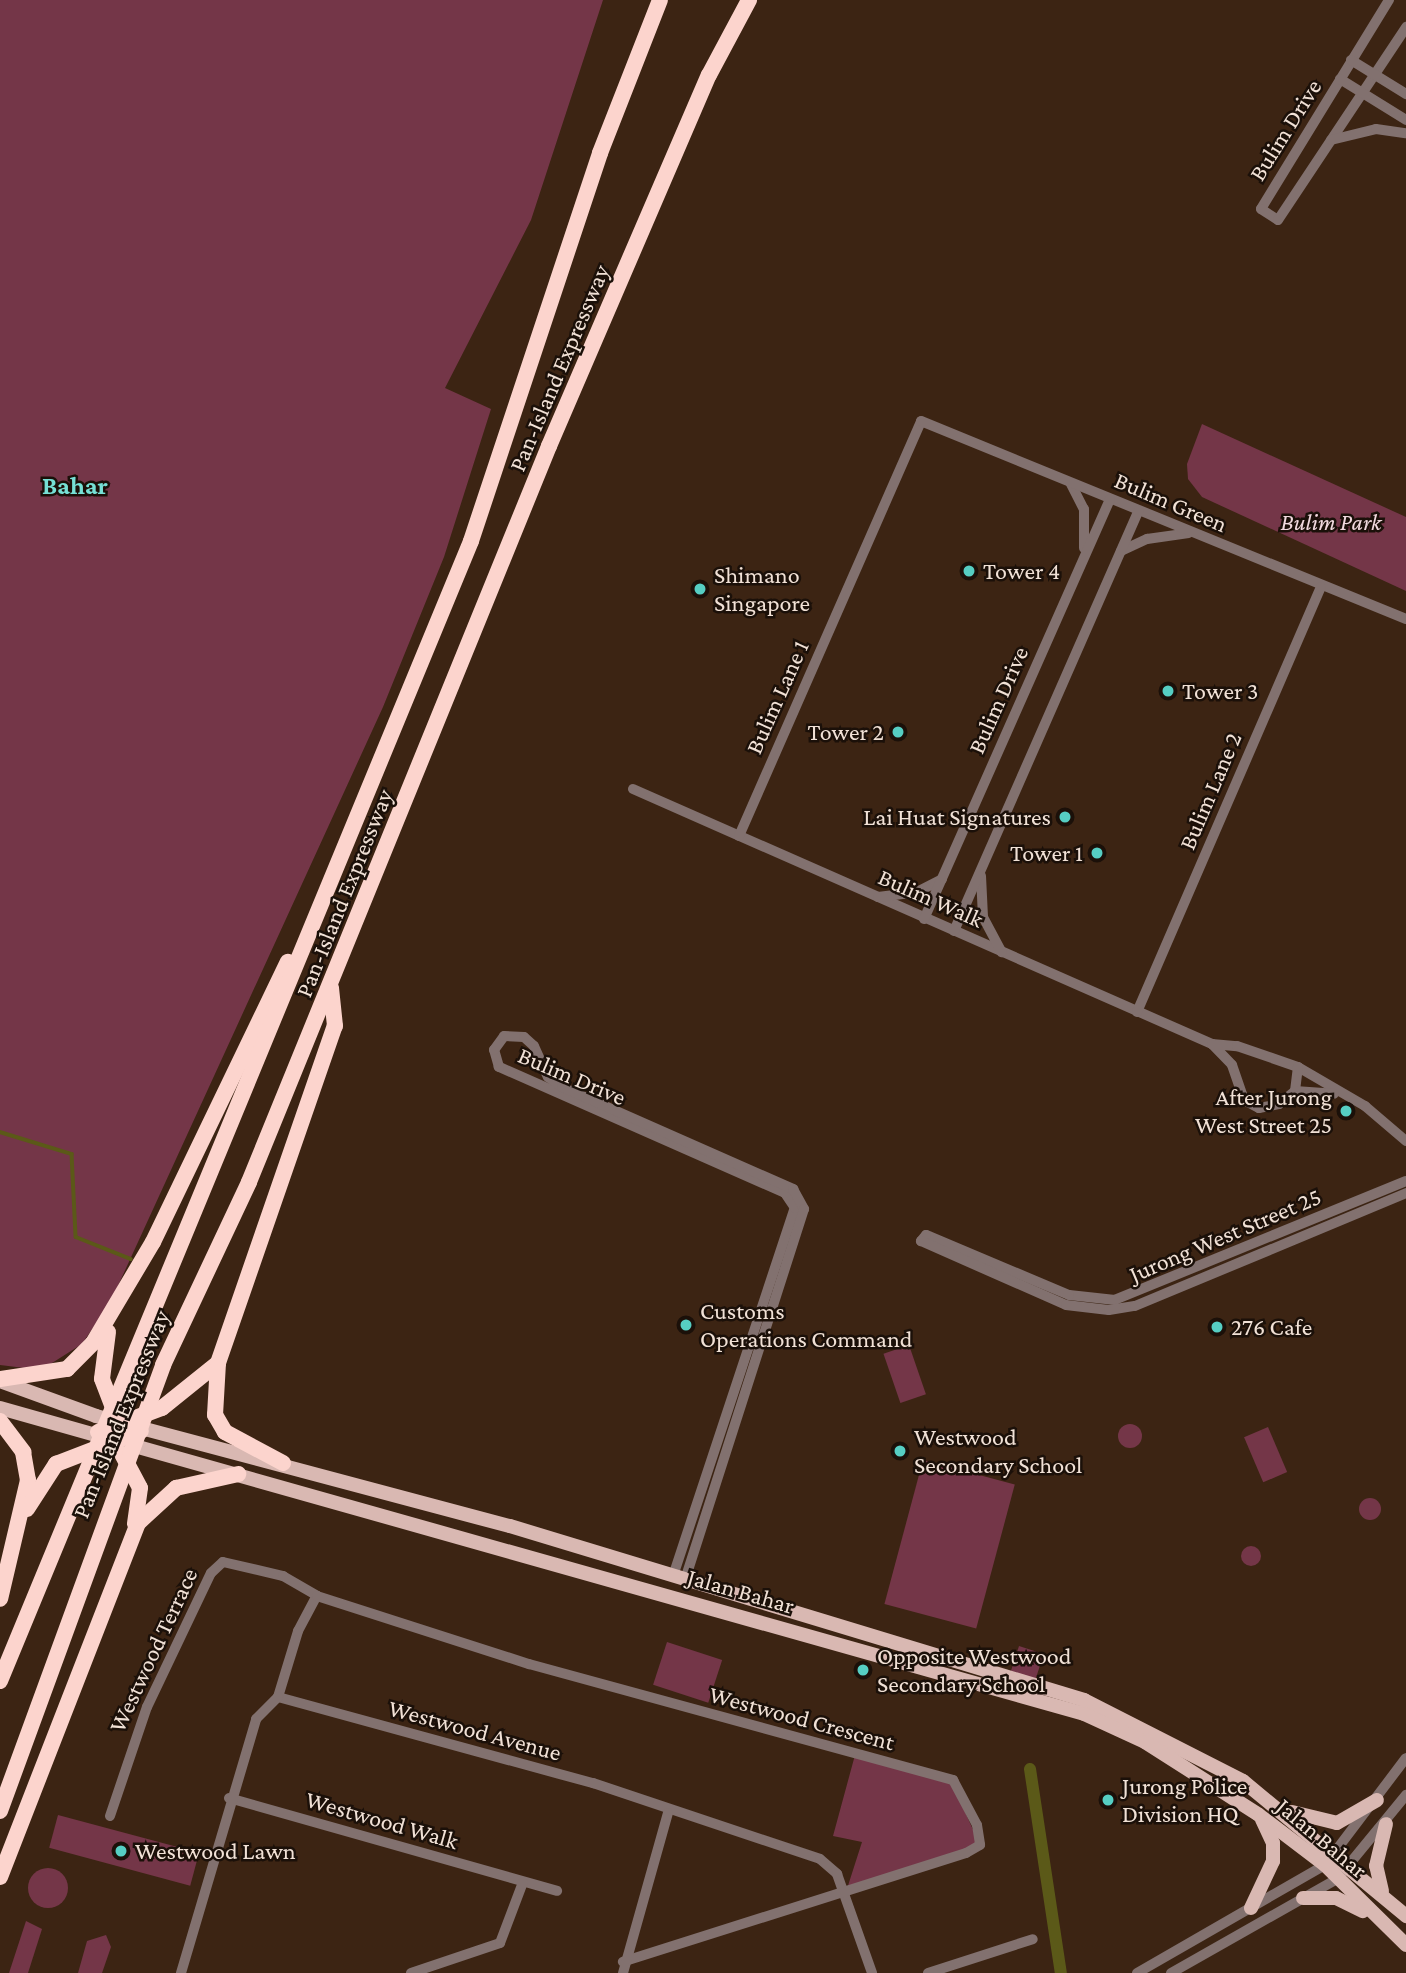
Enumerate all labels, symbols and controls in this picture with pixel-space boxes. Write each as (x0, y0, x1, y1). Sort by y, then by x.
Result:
street label: Bulim Drive (1242, 74, 1328, 186)
street label: Pan-Island Expressway (502, 260, 616, 476)
street label: Bulim Green (1110, 465, 1232, 539)
district label: Bahar (42, 470, 108, 502)
park label: Bulim Park (1280, 508, 1382, 536)
place label: Tower 4 (983, 557, 1060, 585)
place label: Shimano Singapore (714, 561, 810, 617)
marker: Tower 4 (961, 563, 977, 579)
marker: Shimano Singapore (692, 581, 708, 597)
street label: Bulim Lane 1 (739, 636, 815, 758)
street label: Bulim Drive (962, 642, 1034, 758)
place label: Tower 3 (1182, 677, 1258, 705)
marker: Tower 3 (1160, 683, 1176, 699)
place label: Tower 2 (808, 718, 884, 746)
marker: Tower 2 (890, 724, 906, 740)
street label: Bulim Lane 2 (1172, 728, 1248, 854)
street label: Pan-Island Expressway (289, 785, 399, 1001)
place label: Lai Huat Signatures (863, 803, 1051, 831)
marker: Lai Huat Signatures (1057, 809, 1073, 825)
place label: Tower 1 (1010, 839, 1083, 867)
marker: Tower 1 (1089, 845, 1105, 861)
street label: Bulim Walk (874, 862, 988, 934)
street label: Bulim Drive (514, 1040, 630, 1112)
place label: After Jurong West Street 25 (1195, 1083, 1332, 1139)
marker: After Jurong West Street 25 (1338, 1103, 1354, 1119)
street label: Jurong West Street 25 (1125, 1182, 1325, 1288)
place label: Customs Operations Command (700, 1297, 912, 1353)
street label: Pan-Island Expressway (66, 1306, 176, 1522)
place label: 276 Cafe (1231, 1313, 1312, 1341)
marker: Customs Operations Command (678, 1317, 694, 1333)
marker: 276 Cafe (1209, 1319, 1225, 1335)
place label: Westwood Secondary School (914, 1423, 1082, 1479)
marker: Westwood Secondary School (892, 1443, 908, 1459)
street label: Jalan Bahar (684, 1562, 798, 1620)
street label: Westwood Terrace (102, 1563, 204, 1737)
place label: Opposite Westwood Secondary School (877, 1642, 1071, 1698)
marker: Opposite Westwood Secondary School (855, 1662, 871, 1678)
street label: Westwood Crescent (706, 1679, 898, 1757)
street label: Westwood Avenue (385, 1693, 565, 1767)
place label: Jurong Police Division HQ (1122, 1772, 1247, 1828)
street label: Westwood Walk (303, 1785, 461, 1855)
marker: Jurong Police Division HQ (1100, 1792, 1116, 1808)
street label: Jalan Bahar (1271, 1792, 1373, 1884)
place label: Westwood Lawn (135, 1837, 296, 1865)
marker: Westwood Lawn (113, 1843, 129, 1859)

